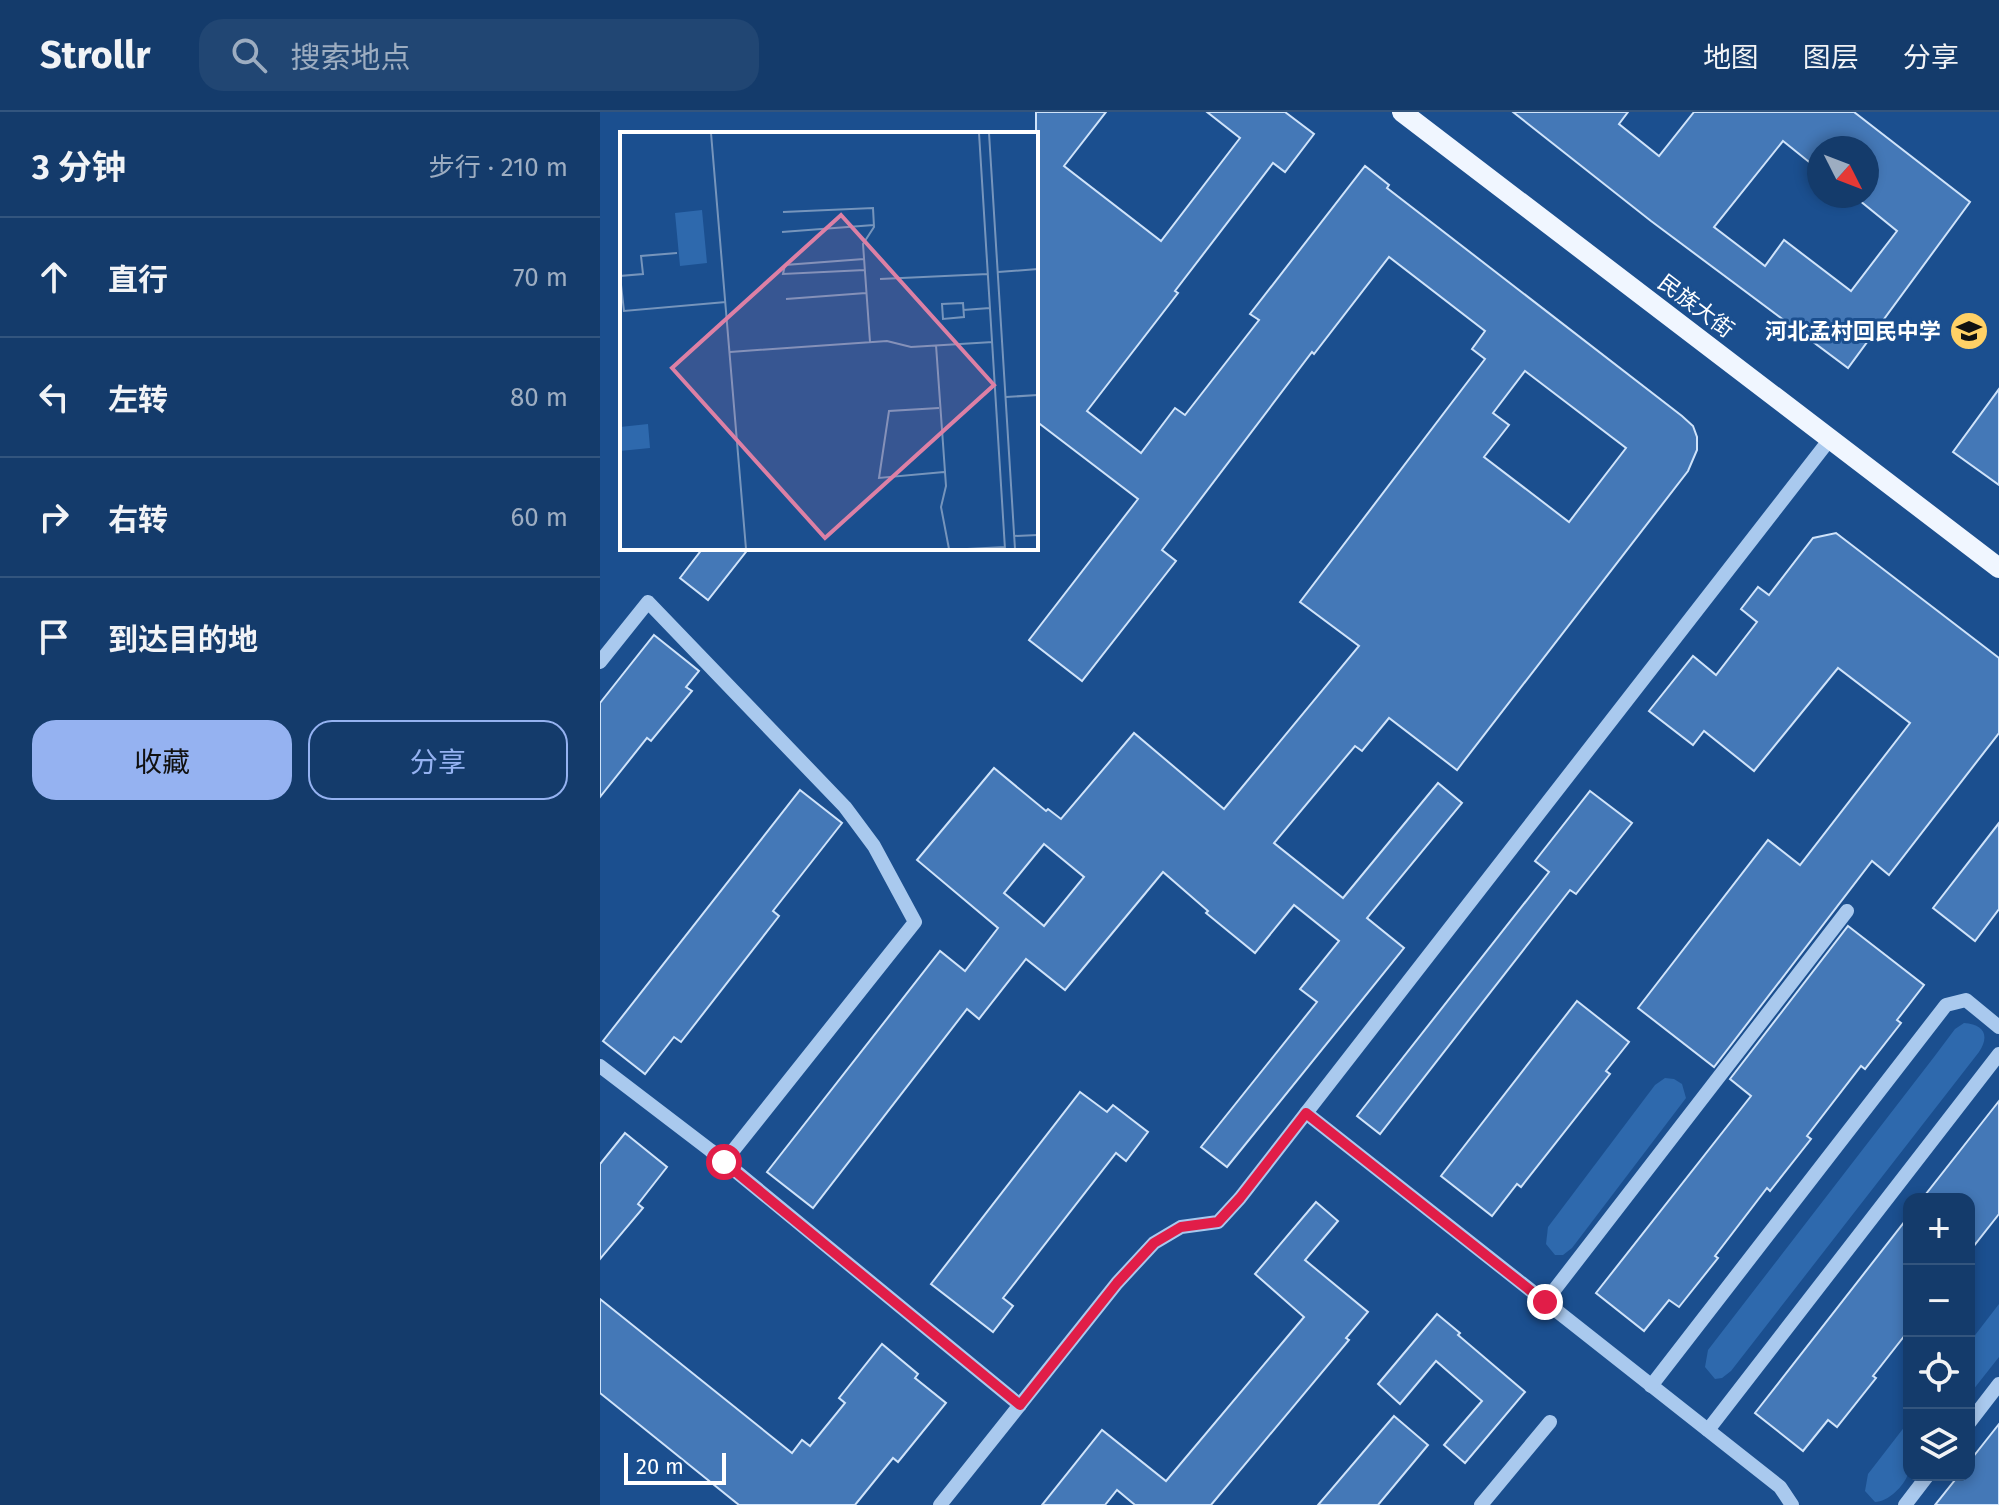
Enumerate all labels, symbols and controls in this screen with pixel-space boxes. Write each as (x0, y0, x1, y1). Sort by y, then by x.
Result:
search box (199, 19, 759, 91)
text: Strollr (40, 32, 151, 78)
icon: search (227, 33, 271, 77)
text: 搜索地点 (291, 40, 411, 76)
text: 地图 (1703, 41, 1759, 74)
text: 图层 (1803, 41, 1859, 74)
text: 分享 (1903, 41, 1959, 74)
inset map (620, 132, 1038, 550)
north arrow (1807, 136, 1879, 208)
text: 3 分钟 (32, 147, 126, 188)
text: 步行 · 210 m (429, 152, 568, 183)
icon: ahead (32, 255, 76, 299)
text: 直行 (108, 262, 168, 298)
text: 70 m (513, 262, 568, 293)
street label: 民族大街 (1653, 269, 1739, 343)
school or university icon: 河北孟村回民中学 (1948, 310, 1990, 352)
place label: 河北孟村回民中学 (1765, 318, 1941, 345)
icon: left (32, 375, 76, 419)
text: 左转 (108, 382, 168, 418)
text: 80 m (510, 382, 568, 413)
icon: right (32, 495, 76, 539)
text: 右转 (108, 502, 168, 538)
text: 60 m (510, 502, 568, 533)
icon: arrive (32, 615, 76, 659)
text: 到达目的地 (108, 622, 258, 658)
button: 收藏 (32, 720, 292, 800)
button: 分享 (308, 720, 568, 800)
route start (706, 1144, 742, 1180)
map controls (1903, 1193, 1975, 1481)
button: + (1903, 1193, 1975, 1265)
button: − (1903, 1265, 1975, 1337)
route end (1527, 1284, 1563, 1320)
button: locate (1903, 1337, 1975, 1409)
button: layers (1903, 1409, 1975, 1481)
scale bar (624, 1449, 726, 1485)
text: 20 m (636, 1453, 684, 1480)

